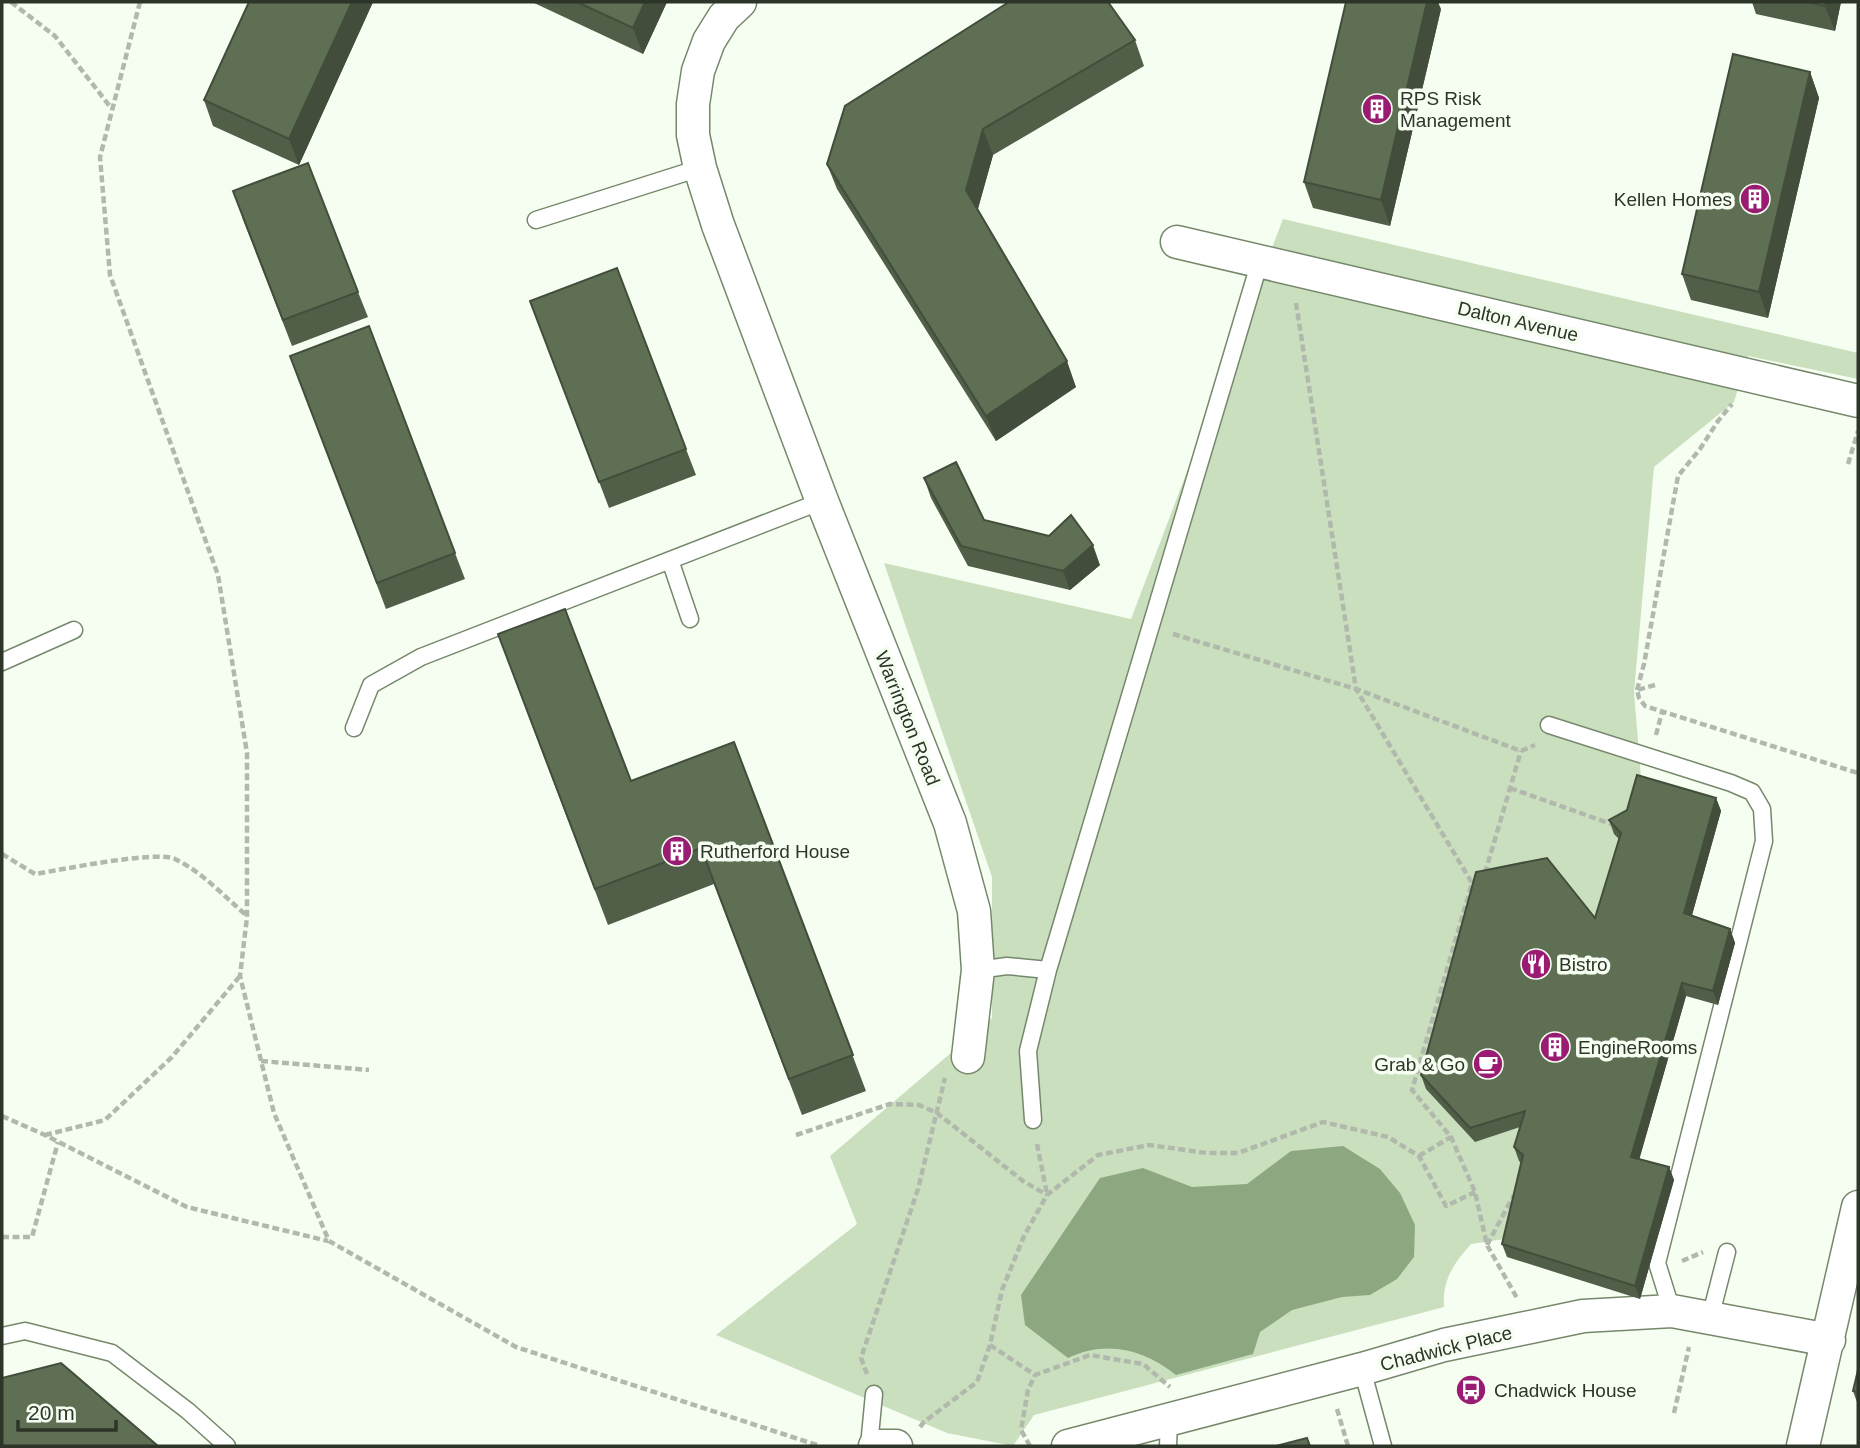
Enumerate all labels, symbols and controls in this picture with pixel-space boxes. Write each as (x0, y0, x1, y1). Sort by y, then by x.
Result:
place label: RPS Risk Management (1400, 88, 1512, 131)
building icon: RPS Risk Management (1360, 92, 1394, 126)
building icon: Kellen Homes (1738, 182, 1772, 216)
place label: Kellen Homes (1614, 189, 1732, 210)
street label: Dalton Avenue (1455, 297, 1580, 346)
street label: Warrington Road (871, 648, 944, 788)
building icon: Rutherford House (660, 834, 694, 868)
place label: Rutherford House (700, 841, 850, 862)
restaurant icon: Bistro (1519, 947, 1553, 981)
place label: Bistro (1559, 954, 1608, 975)
building icon: EngineRooms (1538, 1030, 1572, 1064)
place label: EngineRooms (1578, 1037, 1697, 1058)
cafe icon: Grab & Go (1471, 1047, 1505, 1081)
place label: Grab & Go (1374, 1054, 1465, 1075)
street label: Chadwick Place (1378, 1322, 1514, 1375)
bus stop icon: Chadwick House (1454, 1373, 1488, 1407)
place label: Chadwick House (1494, 1380, 1637, 1401)
scale bar (18, 1388, 116, 1432)
text: 20 m (28, 1401, 75, 1424)

